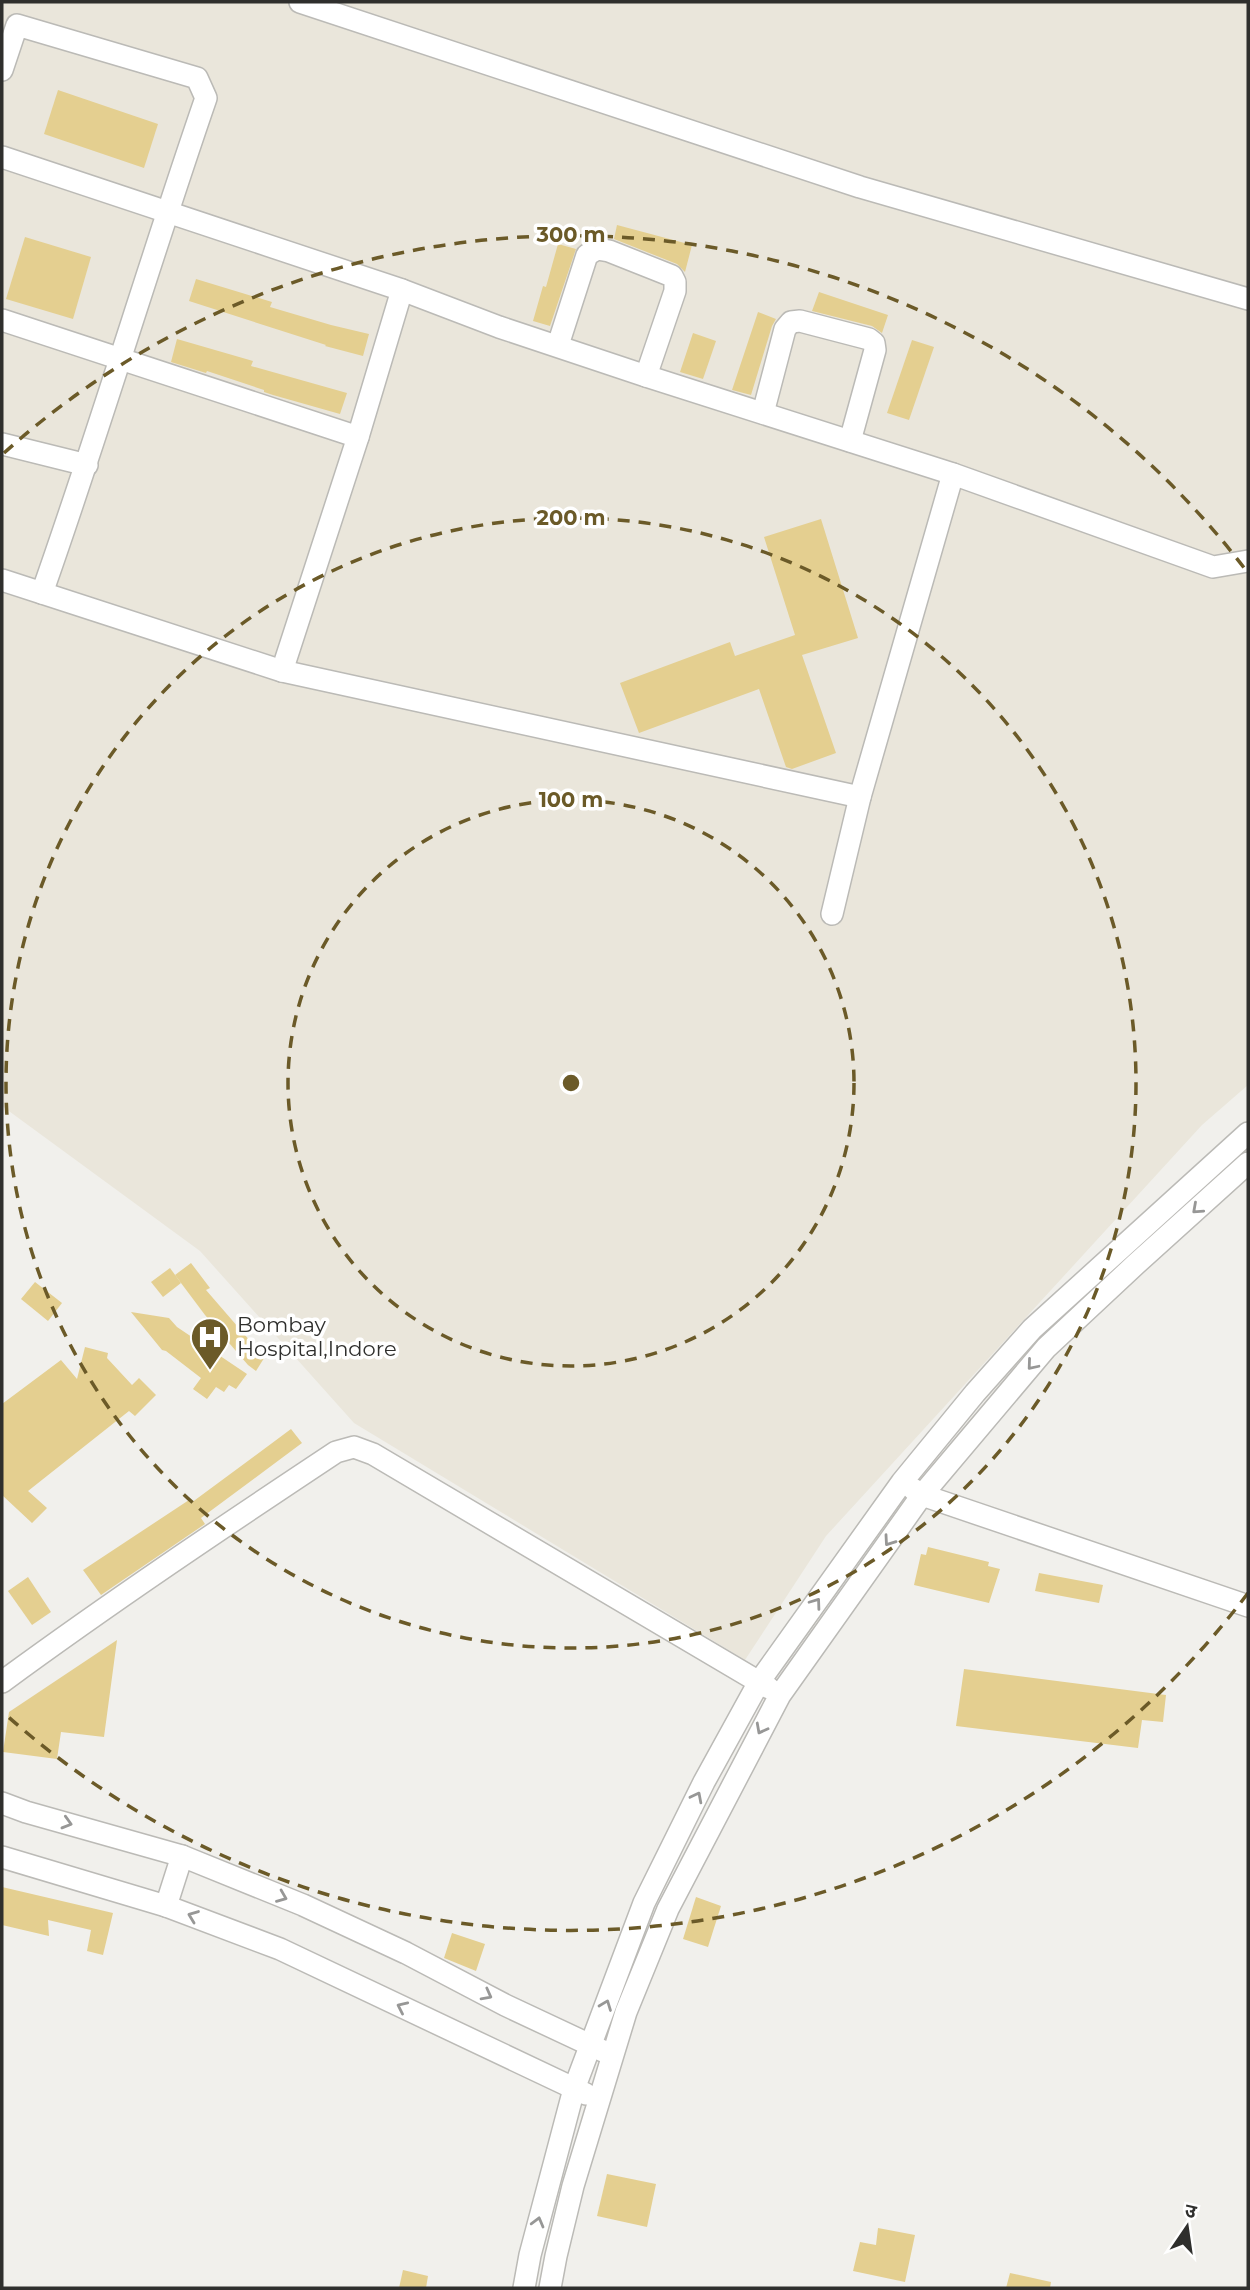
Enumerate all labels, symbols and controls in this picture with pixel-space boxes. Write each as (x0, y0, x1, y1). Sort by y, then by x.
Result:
text: 300 m (536, 222, 605, 247)
text: 200 m (537, 505, 605, 530)
text: 100 m (539, 787, 603, 812)
centre of rings (559, 1071, 583, 1095)
one-way arrow (1192, 1201, 1205, 1213)
place label: Bombay Hospital,Indore (237, 1312, 397, 1361)
hospital icon: Bombay Hospital,Indore (189, 1316, 231, 1371)
one-way arrow (1028, 1356, 1040, 1369)
one-way arrow (885, 1533, 897, 1546)
one-way arrow (808, 1598, 820, 1611)
one-way arrow (756, 1722, 769, 1735)
one-way arrow (689, 1792, 703, 1804)
one-way arrow (61, 1815, 73, 1830)
one-way arrow (275, 1888, 287, 1902)
one-way arrow (188, 1911, 200, 1925)
one-way arrow (480, 1987, 492, 2001)
one-way arrow (597, 1999, 611, 2011)
one-way arrow (397, 2001, 409, 2015)
north arrow (1152, 2192, 1222, 2262)
text: उ (1183, 2198, 1200, 2224)
one-way arrow (530, 2216, 544, 2228)

